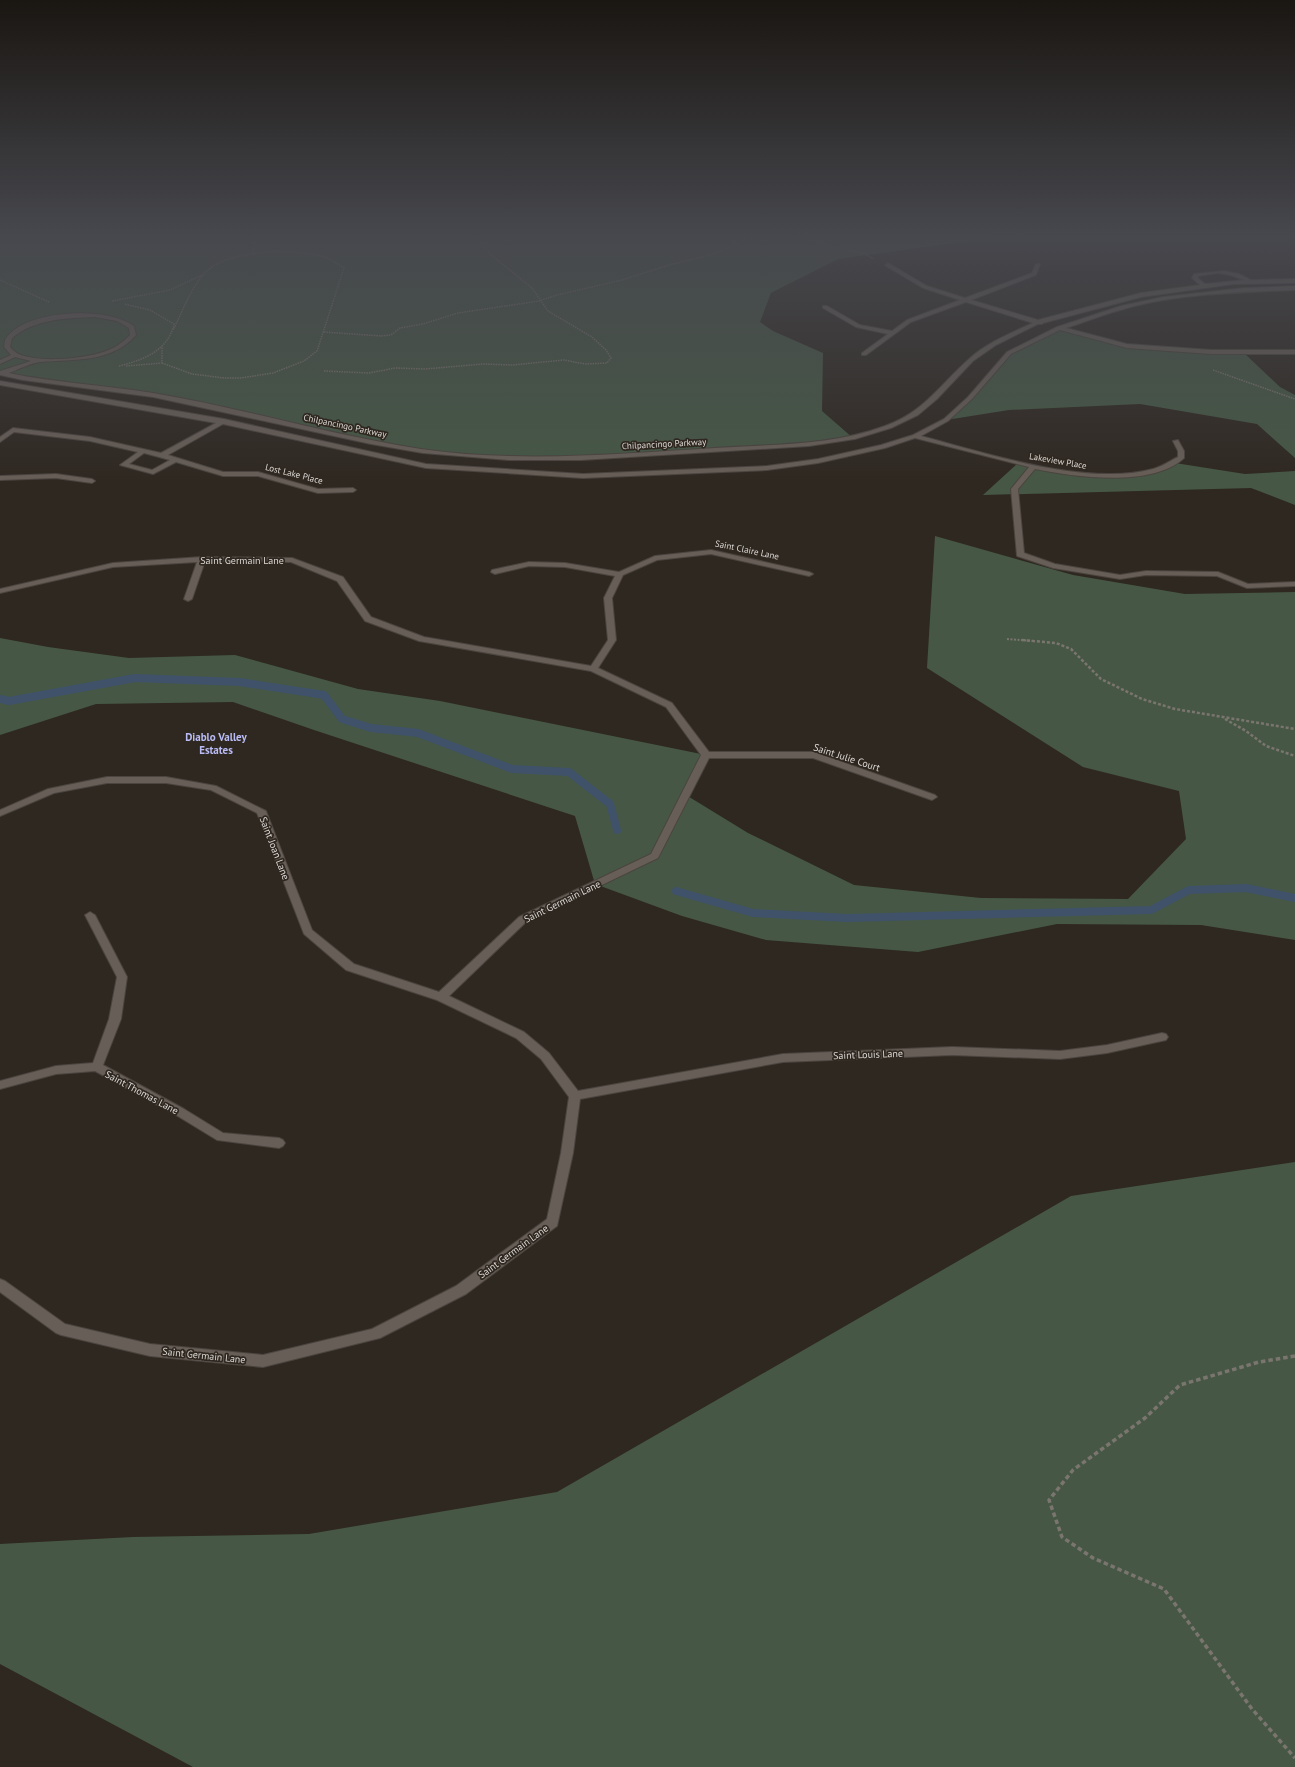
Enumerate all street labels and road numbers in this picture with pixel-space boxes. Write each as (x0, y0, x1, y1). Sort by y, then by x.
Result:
street label: Chilpancingo Parkway (303, 411, 388, 440)
street label: Chilpancingo Parkway (621, 436, 707, 451)
street label: Lakeview Place (1029, 450, 1088, 471)
street label: Lost Lake Place (264, 461, 324, 486)
street label: Saint Claire Lane (714, 537, 781, 562)
street label: Saint Germain Lane (200, 554, 284, 567)
street label: Saint Julie Court (812, 741, 882, 775)
street label: Saint Joan Lane (257, 815, 292, 881)
street label: Saint Germain Lane (522, 877, 603, 926)
street label: Saint Louis Lane (833, 1047, 903, 1062)
street label: Saint Thomas Lane (103, 1068, 181, 1117)
street label: Saint Germain Lane (476, 1222, 551, 1281)
street label: Saint Germain Lane (162, 1345, 246, 1366)

